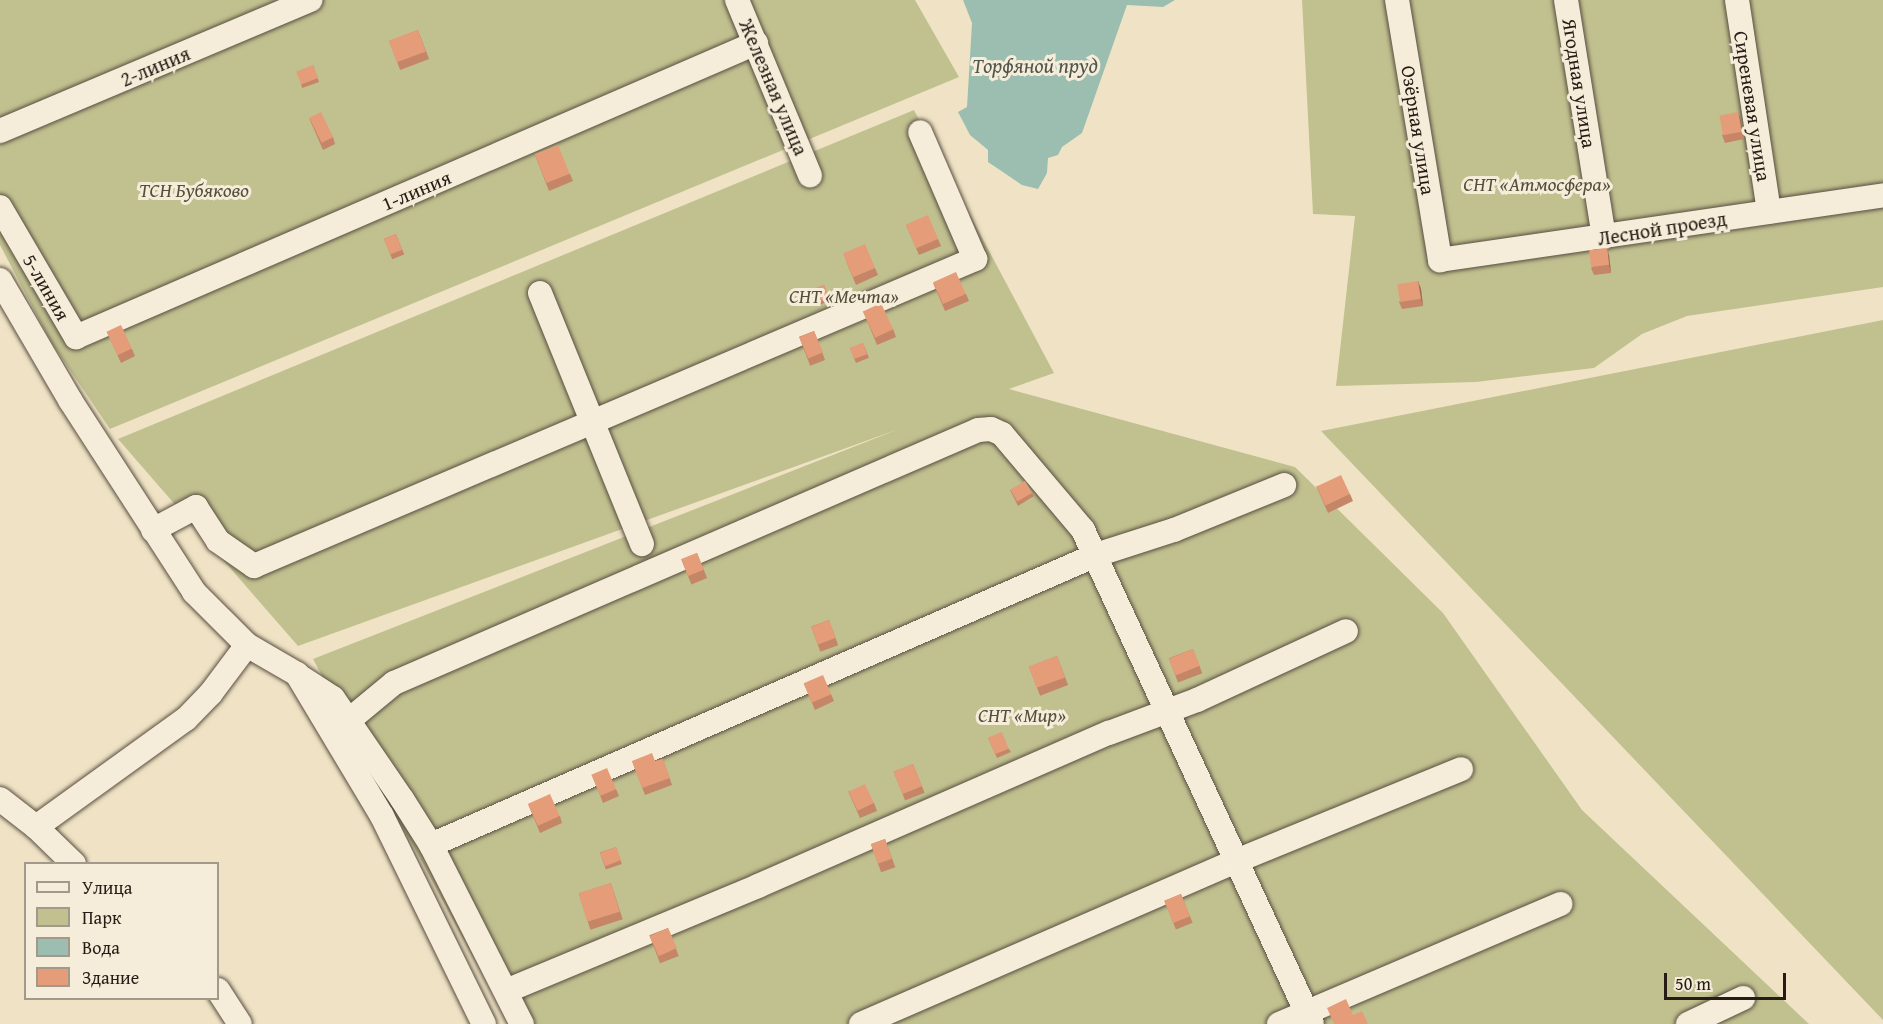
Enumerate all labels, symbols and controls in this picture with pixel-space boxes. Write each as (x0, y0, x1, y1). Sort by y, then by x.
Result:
street label: Железная улица (734, 15, 814, 159)
street label: Ягодная улица (1558, 16, 1602, 150)
street label: Сиреневая улица (1729, 29, 1777, 183)
street label: 2-линия (117, 41, 193, 91)
water label: Торфяной пруд (972, 53, 1098, 79)
street label: Озёрная улица (1397, 64, 1441, 196)
street label: 1-линия (378, 165, 454, 215)
park label: СНТ «Атмосфера» (1463, 171, 1611, 195)
park label: ТСН Бубяково (139, 177, 249, 201)
street label: Лесной проезд (1596, 206, 1728, 250)
street label: 5-линия (18, 249, 76, 325)
park label: СНТ «Мечта» (789, 283, 899, 307)
park label: СНТ «Мир» (978, 702, 1066, 726)
legend (24, 862, 219, 1000)
text: Улица (82, 874, 132, 901)
text: Парк (82, 904, 121, 931)
text: Вода (82, 934, 120, 961)
scale bar (1667, 961, 1788, 999)
text: Здание (82, 964, 139, 991)
text: 50 m (1675, 970, 1711, 997)

